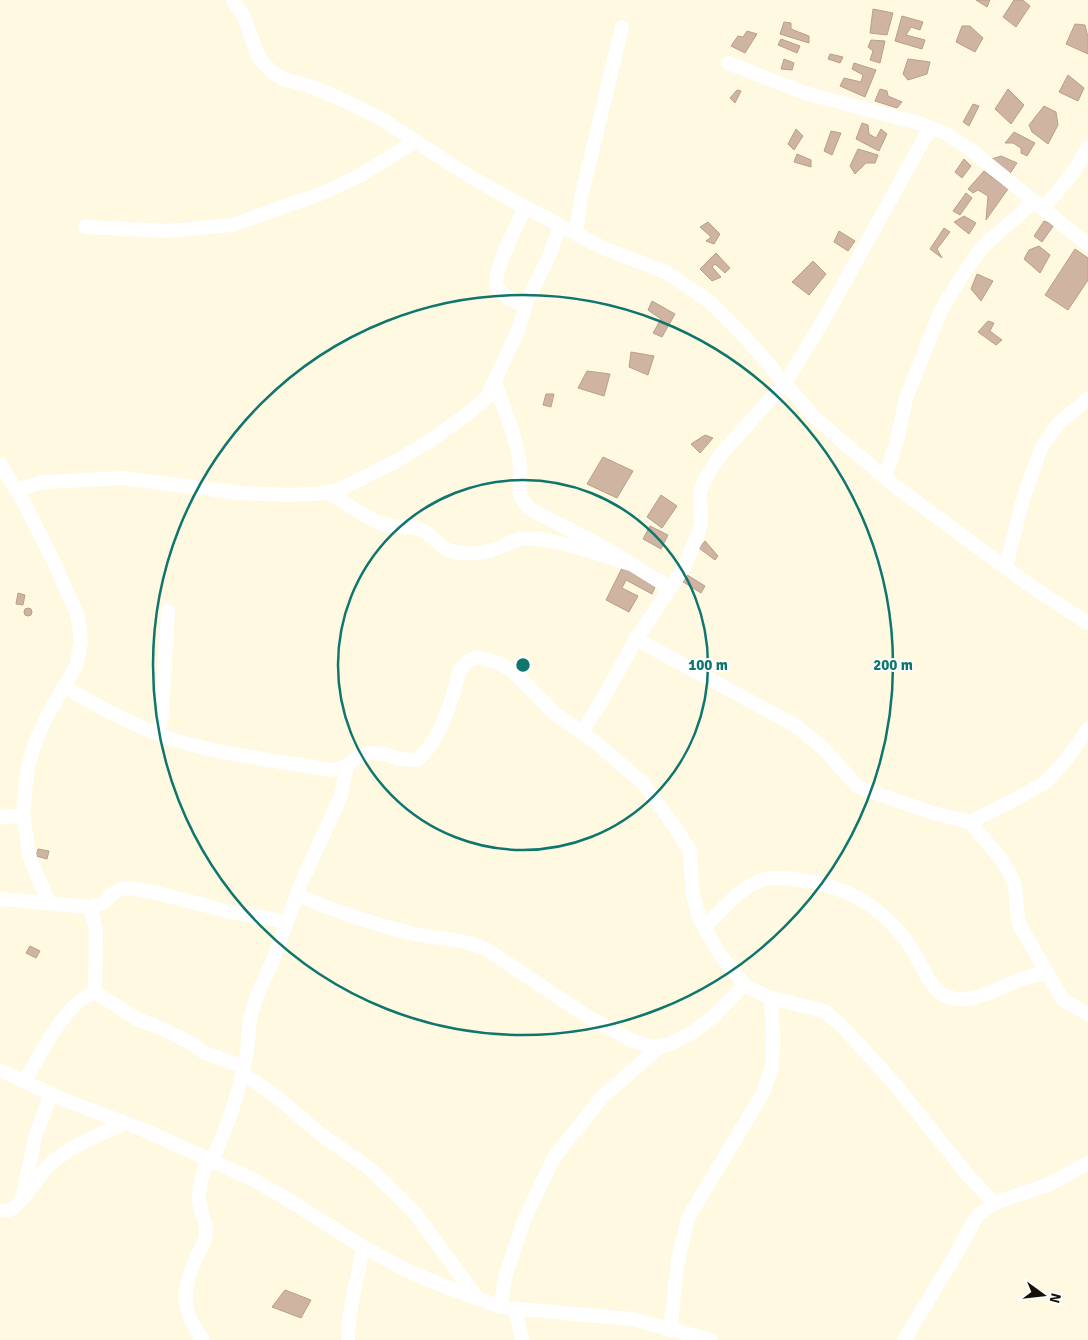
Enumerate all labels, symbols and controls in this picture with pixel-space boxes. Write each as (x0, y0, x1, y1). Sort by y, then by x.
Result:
centre of rings (514, 656, 532, 674)
text: 100 m (688, 656, 728, 674)
text: 200 m (873, 656, 913, 674)
north arrow (1018, 1270, 1068, 1320)
text: N (1046, 1291, 1065, 1305)

